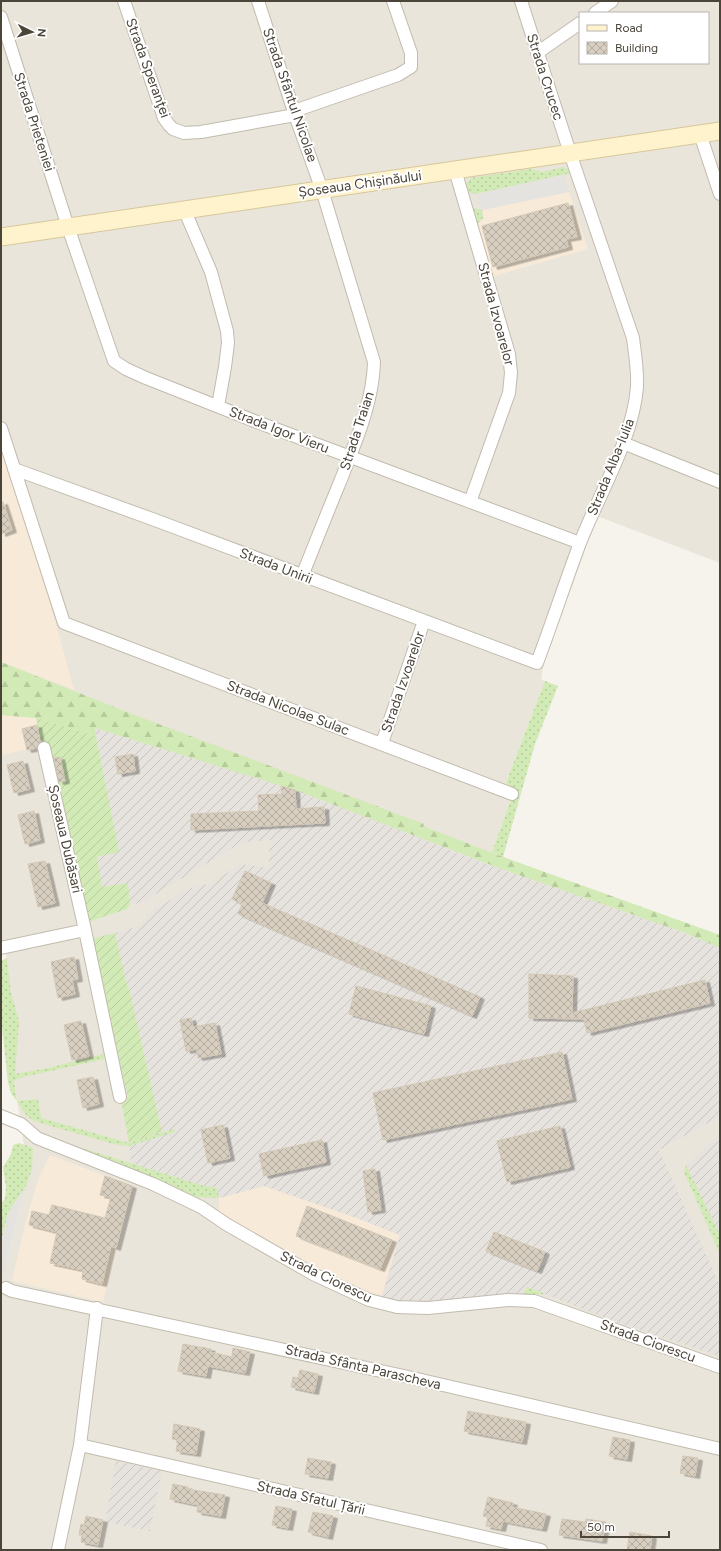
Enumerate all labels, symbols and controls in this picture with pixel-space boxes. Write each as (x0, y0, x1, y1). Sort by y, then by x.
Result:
north arrow (12, 12, 52, 52)
legend (579, 12, 709, 64)
street label: Strada Speranţei (122, 16, 174, 120)
text: Road (615, 21, 643, 35)
street label: Strada Sfântul Nicolae (259, 26, 321, 165)
text: N (35, 28, 48, 38)
street label: Strada Crucec (523, 32, 567, 123)
text: Building (615, 41, 658, 55)
street label: Strada Prieteniei (10, 70, 58, 174)
street label: Șoseaua Chișinăului (297, 167, 423, 201)
street label: Strada Izvoarelor (474, 261, 518, 368)
street label: Strada Traian (336, 389, 378, 472)
street label: Strada Igor Vieru (226, 403, 332, 457)
street label: Strada Alba-Iulia (584, 416, 638, 518)
street label: Strada Unirii (237, 544, 315, 588)
street label: Strada Izvoarelor (378, 629, 428, 735)
street label: Strada Nicolae Sulac (224, 677, 352, 739)
street label: Șoseaua Dubăsari (44, 783, 86, 895)
street label: Strada Ciorescu (277, 1247, 375, 1307)
street label: Strada Ciorescu (598, 1316, 698, 1366)
street label: Strada Sfânta Parascheva (283, 1341, 443, 1393)
street label: Strada Sfatul Țării (255, 1477, 367, 1519)
scale bar (581, 1513, 669, 1539)
text: 50 m (587, 1520, 615, 1534)

